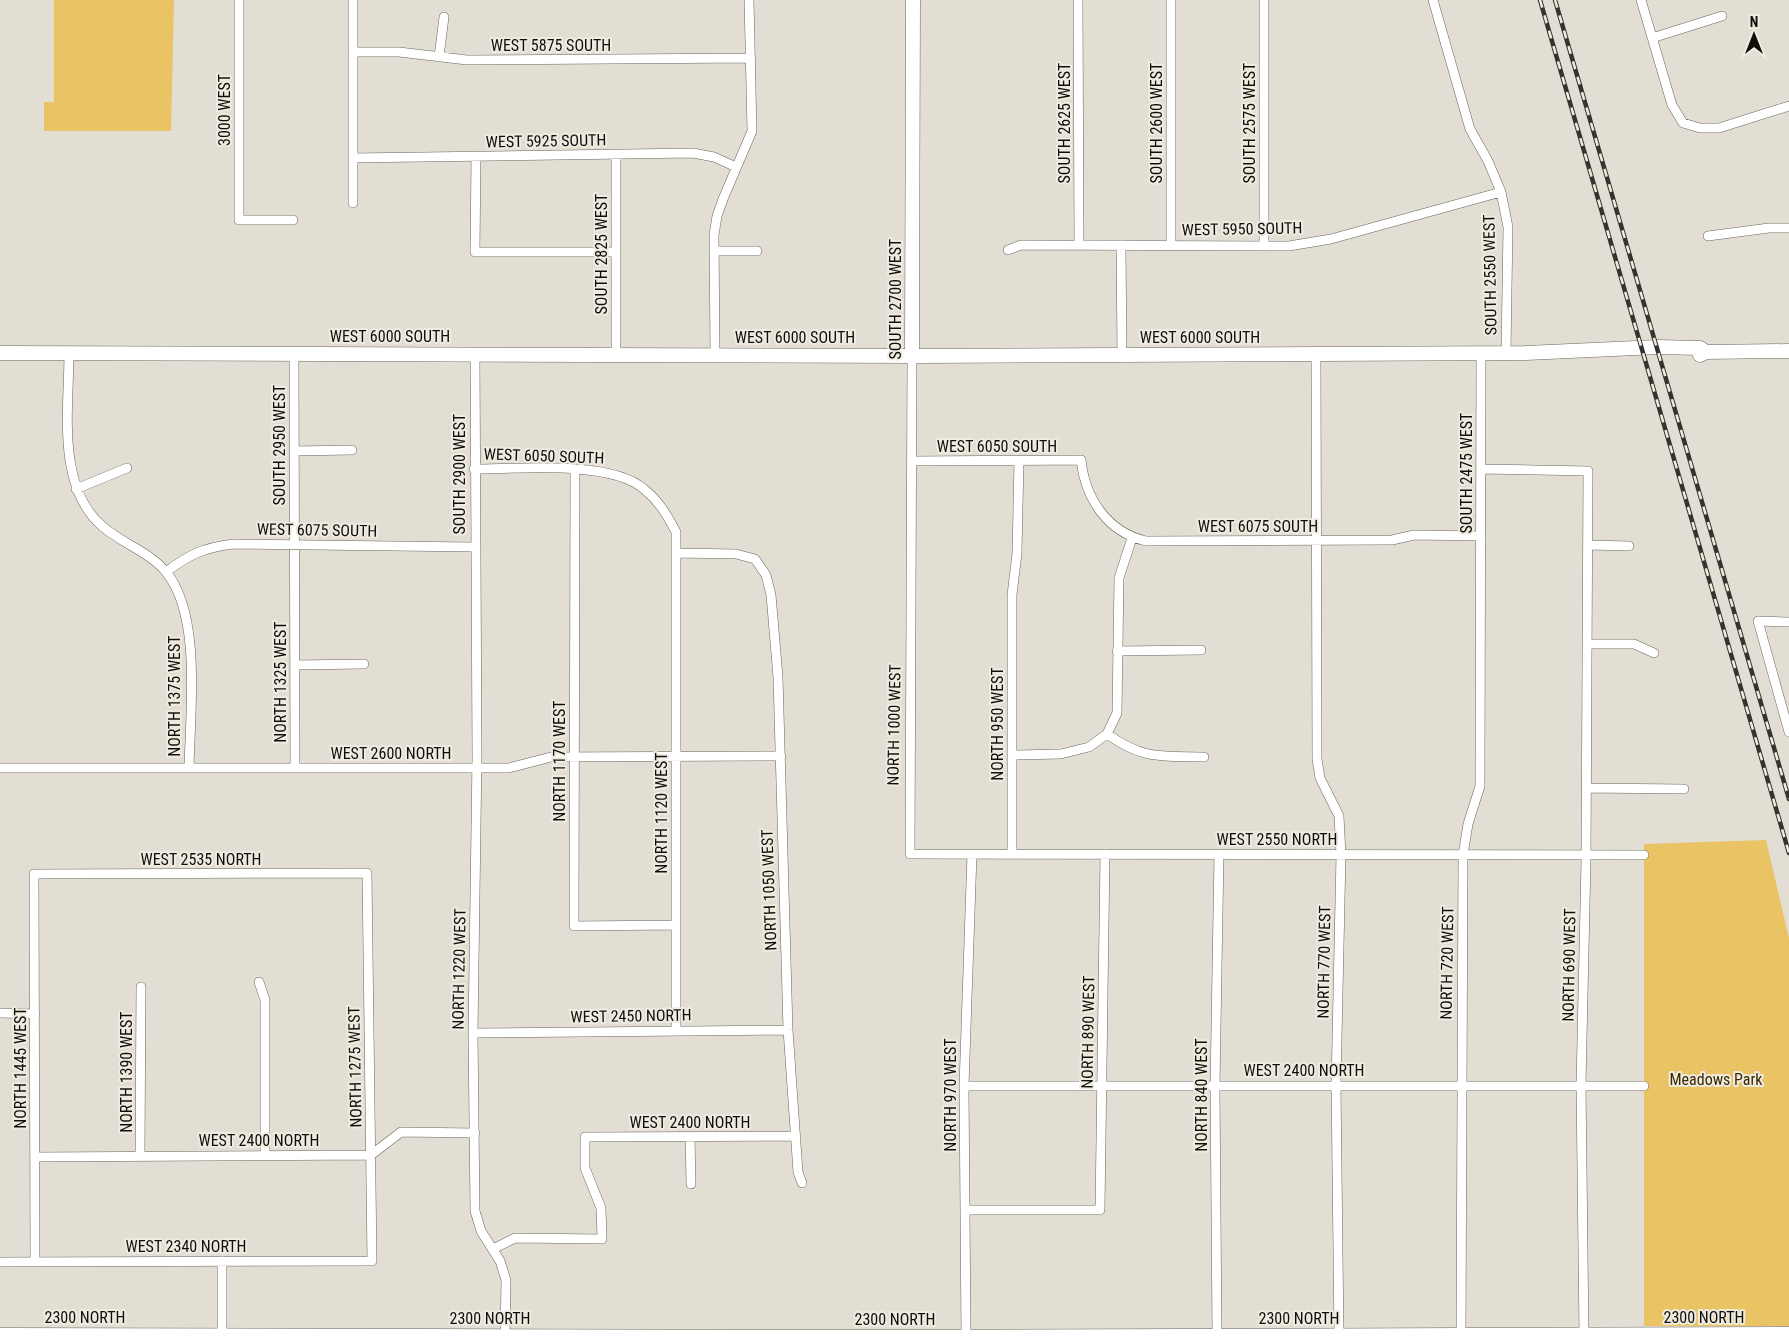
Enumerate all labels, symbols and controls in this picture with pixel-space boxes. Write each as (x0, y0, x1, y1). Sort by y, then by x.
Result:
north arrow (1729, 10, 1779, 60)
text: N (1750, 14, 1758, 30)
street label: WEST 5875 SOUTH (491, 36, 611, 55)
street label: SOUTH 2625 WEST (1055, 63, 1074, 183)
street label: SOUTH 2600 WEST (1147, 63, 1166, 183)
street label: SOUTH 2575 WEST (1240, 63, 1259, 183)
street label: 3000 WEST (215, 74, 234, 146)
street label: WEST 5925 SOUTH (486, 130, 606, 152)
street label: SOUTH 2825 WEST (592, 194, 611, 314)
street label: SOUTH 2550 WEST (1479, 214, 1501, 336)
street label: WEST 5950 SOUTH (1182, 218, 1302, 240)
street label: SOUTH 2700 WEST (886, 239, 905, 359)
street label: WEST 6000 SOUTH (330, 327, 450, 346)
street label: WEST 6000 SOUTH (735, 328, 855, 347)
street label: WEST 6000 SOUTH (1140, 328, 1260, 347)
street label: SOUTH 2950 WEST (270, 385, 289, 505)
street label: SOUTH 2475 WEST (1457, 413, 1476, 533)
street label: SOUTH 2900 WEST (450, 414, 469, 534)
street label: WEST 6050 SOUTH (937, 437, 1057, 456)
street label: WEST 6050 SOUTH (483, 444, 605, 468)
street label: WEST 6075 SOUTH (1198, 517, 1318, 536)
street label: WEST 6075 SOUTH (257, 519, 377, 541)
street label: NORTH 1325 WEST (271, 621, 290, 743)
street label: NORTH 1375 WEST (165, 635, 184, 757)
street label: NORTH 1000 WEST (883, 664, 905, 786)
street label: NORTH 950 WEST (988, 667, 1007, 781)
street label: NORTH 1170 WEST (550, 700, 569, 822)
street label: WEST 2600 NORTH (330, 744, 452, 763)
street label: NORTH 1120 WEST (652, 752, 671, 874)
street label: NORTH 1050 WEST (757, 829, 781, 951)
street label: WEST 2550 NORTH (1216, 830, 1338, 849)
street label: WEST 2535 NORTH (140, 850, 262, 869)
street label: NORTH 770 WEST (1314, 905, 1334, 1019)
street label: NORTH 720 WEST (1437, 906, 1457, 1020)
street label: NORTH 1220 WEST (448, 908, 470, 1030)
street label: NORTH 690 WEST (1559, 908, 1579, 1022)
street label: NORTH 890 WEST (1078, 975, 1098, 1089)
street label: WEST 2450 NORTH (570, 1005, 692, 1027)
street label: NORTH 1275 WEST (344, 1006, 366, 1128)
street label: NORTH 1445 WEST (11, 1007, 30, 1129)
street label: NORTH 1390 WEST (117, 1011, 136, 1133)
street label: NORTH 970 WEST (941, 1038, 960, 1152)
street label: NORTH 840 WEST (1192, 1038, 1211, 1152)
street label: WEST 2400 NORTH (1243, 1061, 1365, 1080)
park label: Meadows Park (1669, 1070, 1763, 1089)
street label: WEST 2400 NORTH (629, 1113, 751, 1132)
street label: WEST 2400 NORTH (198, 1131, 320, 1150)
street label: WEST 2340 NORTH (125, 1237, 247, 1256)
street label: 2300 NORTH (45, 1308, 125, 1327)
street label: 2300 NORTH (1664, 1308, 1744, 1327)
street label: 2300 NORTH (450, 1309, 530, 1328)
street label: 2300 NORTH (1259, 1309, 1339, 1328)
street label: 2300 NORTH (855, 1310, 935, 1329)

